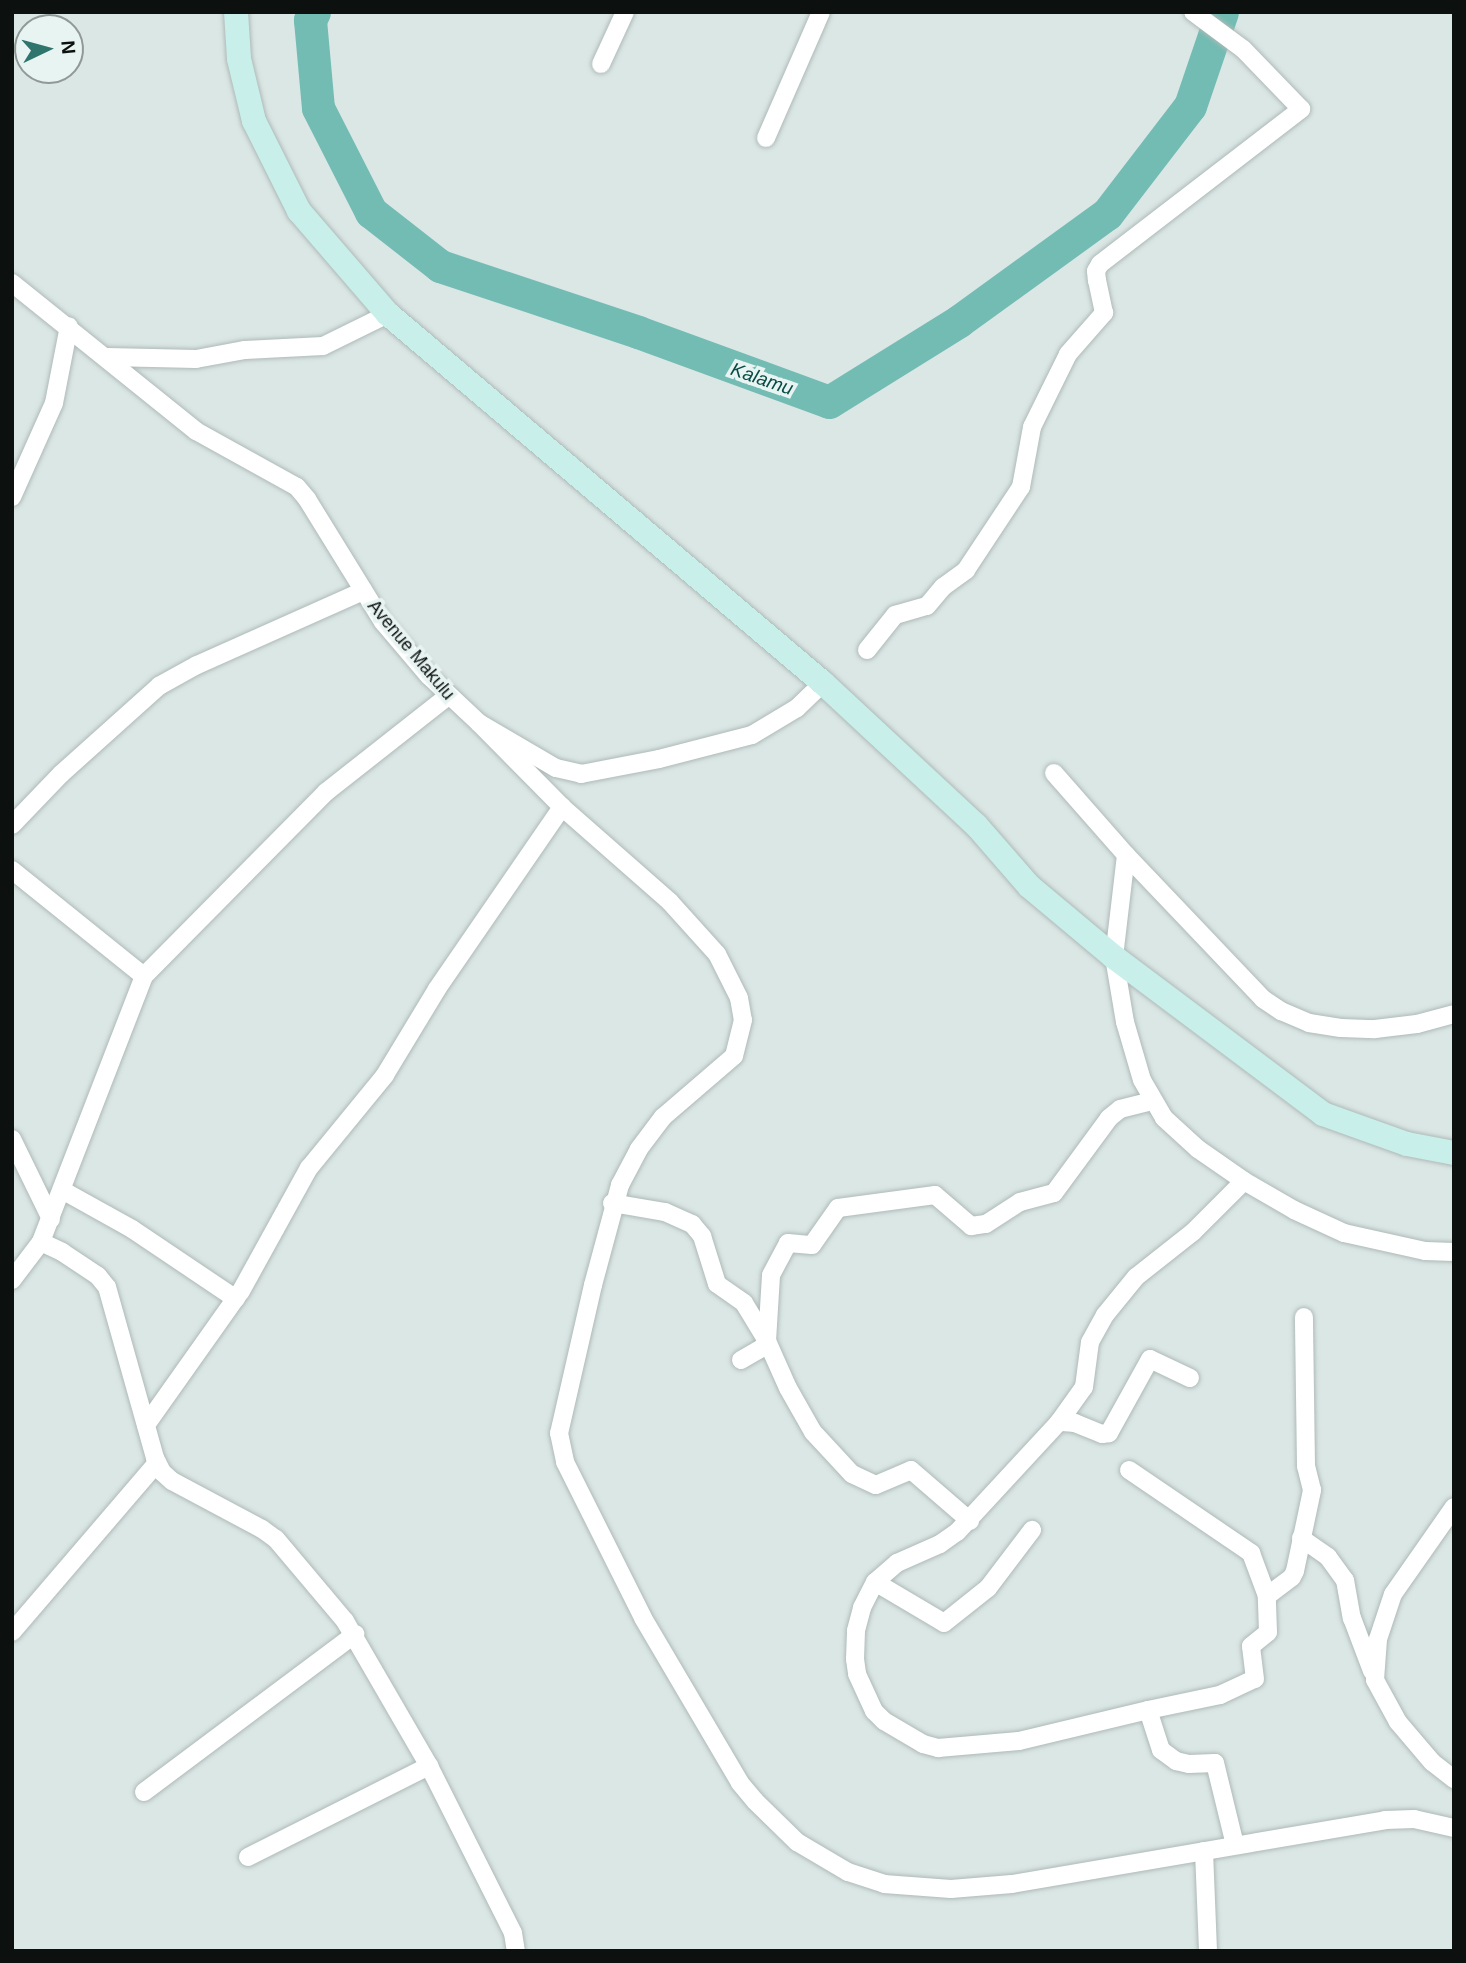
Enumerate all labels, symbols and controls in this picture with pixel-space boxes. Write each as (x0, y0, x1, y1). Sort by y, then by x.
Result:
north arrow (14, 14, 84, 84)
text: N (57, 40, 79, 55)
water label: Kalamu (728, 358, 796, 400)
street label: Avenue Makulu (363, 596, 459, 704)

